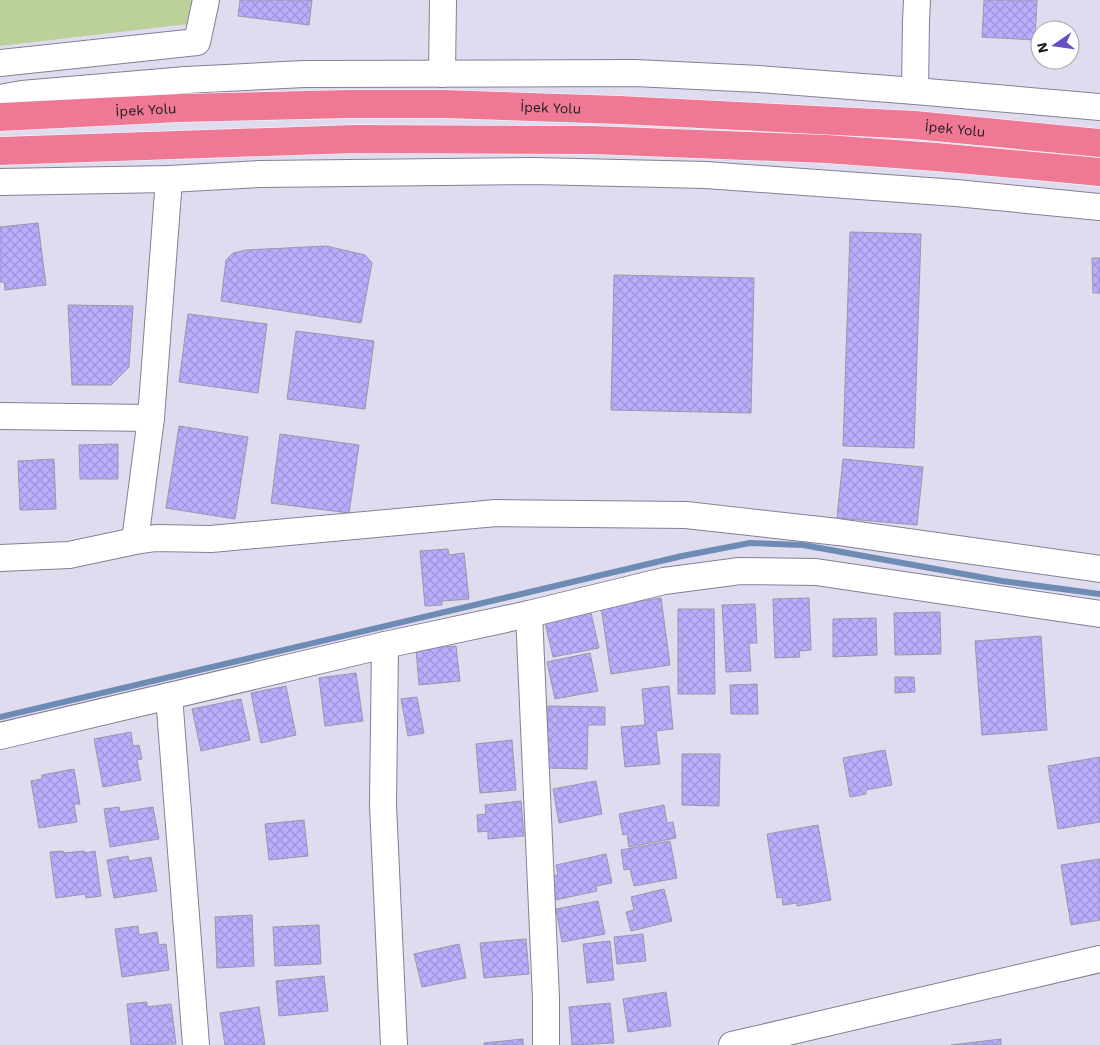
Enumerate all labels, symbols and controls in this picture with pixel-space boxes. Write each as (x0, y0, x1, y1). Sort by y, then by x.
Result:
north arrow (1030, 20, 1080, 70)
text: N (1033, 41, 1051, 55)
street label: İpek Yolu (520, 99, 581, 117)
street label: İpek Yolu (115, 100, 177, 119)
street label: İpek Yolu (924, 118, 986, 140)

